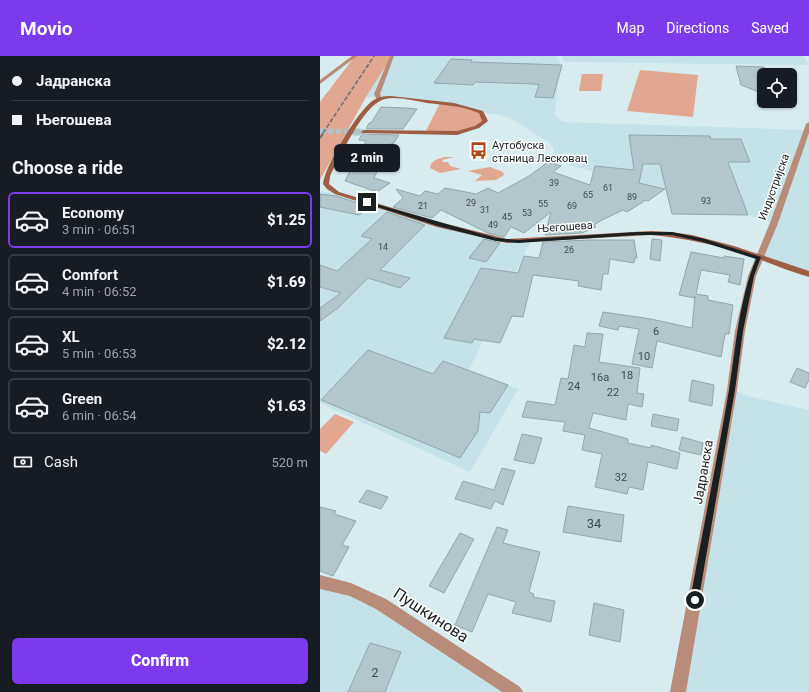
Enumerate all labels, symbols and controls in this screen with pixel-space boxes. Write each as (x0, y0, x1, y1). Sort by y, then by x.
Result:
text: Movio (20, 17, 73, 40)
text: Map (617, 20, 644, 36)
text: Directions (666, 20, 729, 36)
text: Saved (751, 20, 789, 36)
map controls (757, 68, 797, 108)
button: locate (757, 68, 797, 108)
text: Јадранска (36, 72, 111, 90)
text: Његошева (36, 111, 112, 129)
place label: Аутобуска станица Лесковац (492, 139, 588, 165)
bus stop icon: Аутобуска станица Лесковац (469, 141, 489, 161)
callout: 2 min (334, 144, 400, 172)
text: 2 min (351, 150, 383, 165)
street label: Индустријска (756, 152, 792, 222)
text: Choose a ride (12, 157, 123, 178)
house number: 39 (549, 178, 559, 188)
house number: 61 (603, 183, 613, 193)
house number: 65 (583, 190, 593, 200)
house number: 89 (627, 192, 637, 202)
route end (358, 193, 376, 211)
house number: 93 (701, 196, 711, 206)
house number: 29 (466, 198, 476, 208)
house number: 55 (538, 199, 548, 209)
house number: 21 (418, 201, 428, 211)
house number: 69 (567, 201, 577, 211)
icon: car (14, 202, 50, 238)
text: Economy (62, 204, 124, 222)
house number: 31 (480, 205, 490, 215)
house number: 53 (522, 208, 532, 218)
text: $1.25 (267, 211, 306, 229)
house number: 45 (502, 212, 512, 222)
street label: Његошева (537, 219, 593, 235)
house number: 49 (488, 220, 498, 230)
text: 3 min · 06:51 (62, 222, 137, 237)
house number: 14 (378, 242, 388, 252)
house number: 26 (564, 245, 574, 255)
icon: car (14, 264, 50, 300)
text: Comfort (62, 266, 118, 284)
text: $1.69 (267, 273, 306, 291)
text: 4 min · 06:52 (62, 284, 137, 299)
house number: 6 (653, 325, 659, 338)
icon: car (14, 326, 50, 362)
text: XL (62, 328, 80, 346)
text: $2.12 (267, 335, 306, 353)
text: 5 min · 06:53 (62, 346, 137, 361)
house number: 10 (638, 350, 650, 363)
house number: 18 (621, 369, 633, 382)
house number: 16a (591, 371, 609, 384)
house number: 24 (568, 380, 580, 393)
house number: 22 (607, 386, 619, 399)
icon: car (14, 388, 50, 424)
text: Green (62, 390, 102, 408)
text: $1.63 (267, 397, 306, 415)
text: 6 min · 06:54 (62, 408, 137, 423)
street label: Јадранска (690, 439, 716, 505)
icon: cash (12, 451, 34, 473)
text: Cash (44, 453, 78, 471)
text: 520 m (271, 455, 308, 470)
house number: 32 (615, 471, 627, 484)
house number: 34 (587, 516, 602, 531)
street label: Пушкинова (390, 584, 472, 646)
route start (686, 591, 704, 609)
button: Confirm (12, 638, 308, 684)
house number: 2 (371, 665, 379, 680)

